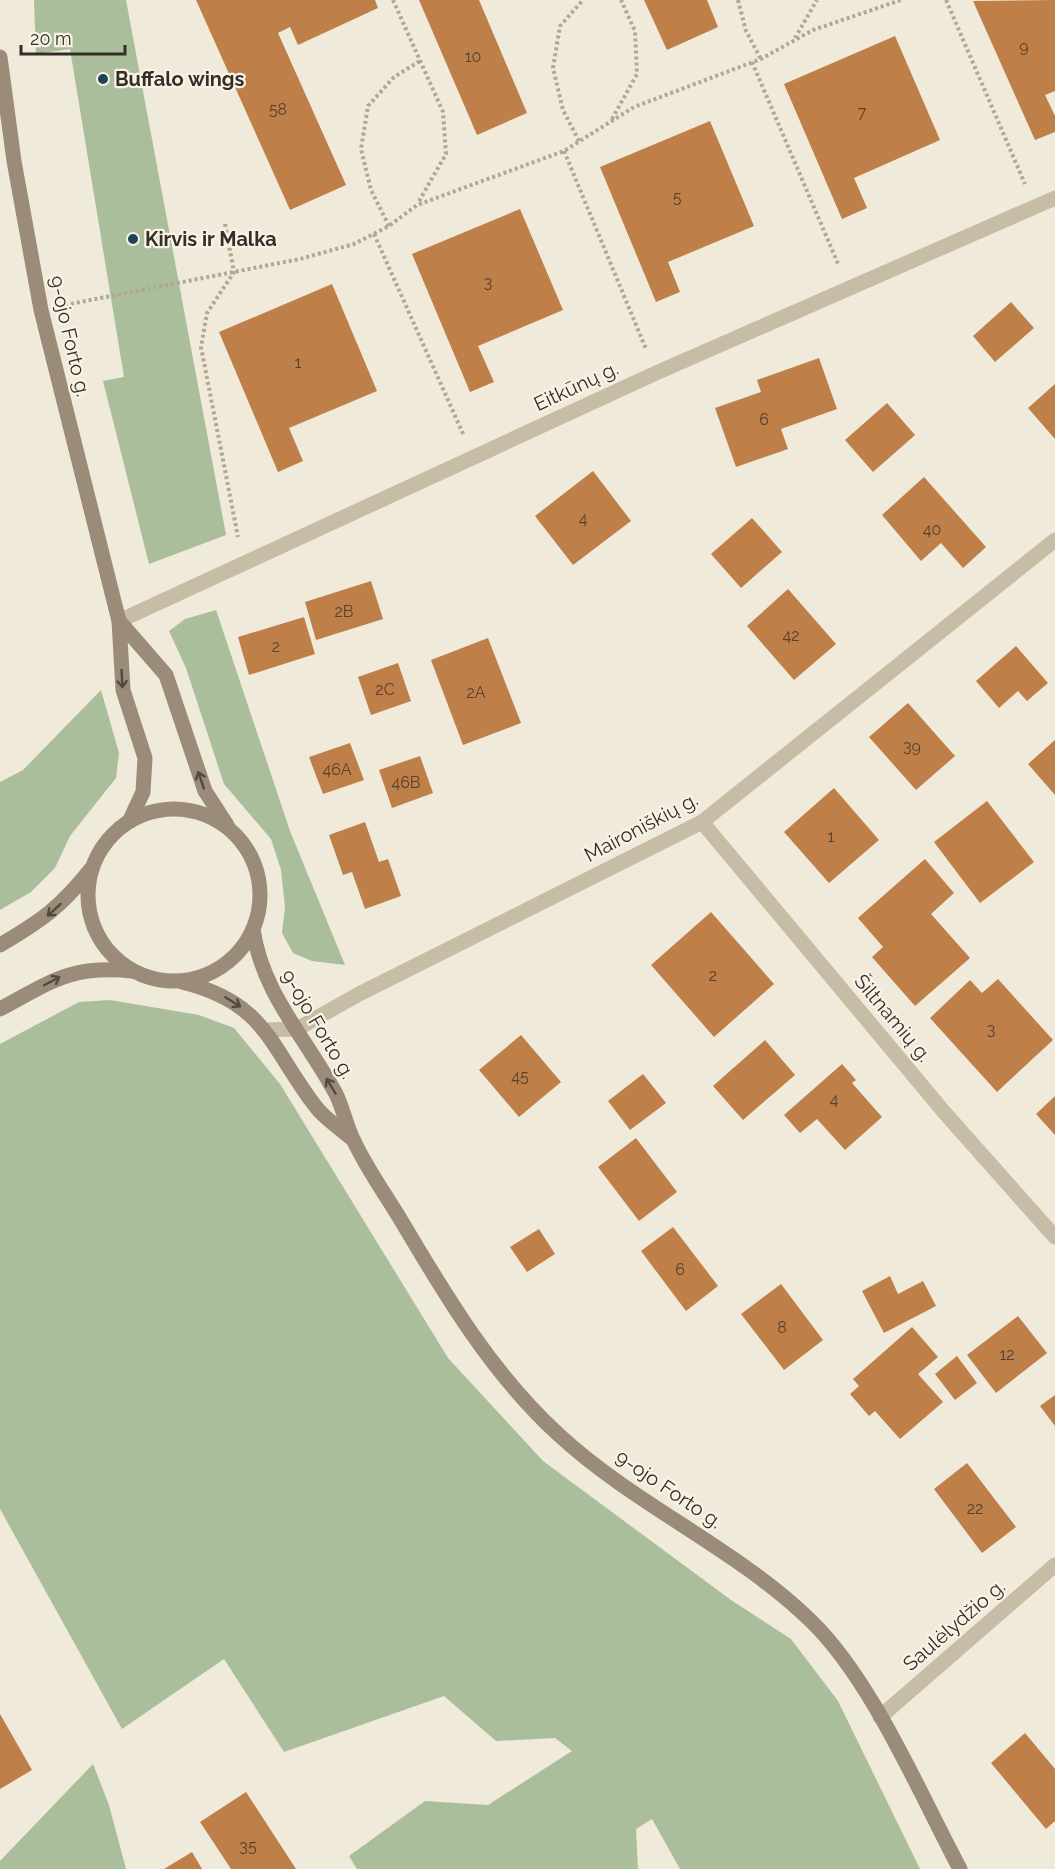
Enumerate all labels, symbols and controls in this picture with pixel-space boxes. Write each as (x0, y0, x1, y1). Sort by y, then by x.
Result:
scale bar (21, 18, 124, 56)
text: 20 m (30, 28, 72, 49)
house number: 9 (1019, 37, 1029, 56)
house number: 10 (465, 47, 481, 66)
place label: Buffalo wings (115, 67, 245, 91)
marker: Buffalo wings (96, 72, 110, 86)
house number: 58 (269, 100, 287, 119)
house number: 7 (858, 103, 867, 122)
house number: 5 (673, 188, 682, 207)
place label: Kirvis ir Malka (145, 227, 277, 251)
marker: Kirvis ir Malka (126, 232, 140, 246)
street label: 9-ojo Forto g. (44, 273, 96, 399)
house number: 3 (484, 273, 492, 292)
house number: 1 (295, 353, 302, 372)
street label: Eitkūnų g. (530, 356, 622, 416)
house number: 6 (759, 410, 769, 429)
house number: 4 (579, 509, 588, 528)
house number: 40 (923, 520, 941, 539)
house number: 2B (335, 602, 354, 621)
house number: 42 (782, 626, 800, 645)
house number: 2 (272, 637, 280, 656)
one-way arrow (117, 669, 128, 689)
house number: 2C (375, 680, 395, 699)
house number: 2A (466, 683, 486, 702)
house number: 39 (903, 737, 921, 756)
house number: 46A (323, 760, 352, 779)
one-way arrow (195, 771, 206, 790)
house number: 46B (391, 773, 421, 792)
street label: Maironiškių g. (580, 787, 702, 867)
house number: 1 (828, 827, 835, 846)
one-way arrow (47, 903, 62, 917)
street label: 9-ojo Forto g. (276, 965, 360, 1083)
house number: 2 (709, 966, 717, 985)
street label: Šiltnamių g. (849, 969, 937, 1067)
one-way arrow (42, 975, 60, 986)
one-way arrow (224, 996, 241, 1008)
house number: 3 (987, 1020, 995, 1039)
house number: 45 (511, 1067, 529, 1086)
one-way arrow (324, 1078, 336, 1095)
house number: 4 (830, 1090, 839, 1109)
house number: 6 (675, 1260, 685, 1279)
house number: 8 (777, 1318, 787, 1337)
house number: 12 (999, 1345, 1015, 1364)
street label: 9-ojo Forto g. (611, 1445, 727, 1533)
house number: 22 (967, 1499, 983, 1518)
street label: Saulėlydžio g. (898, 1574, 1010, 1676)
house number: 35 (239, 1837, 257, 1856)

